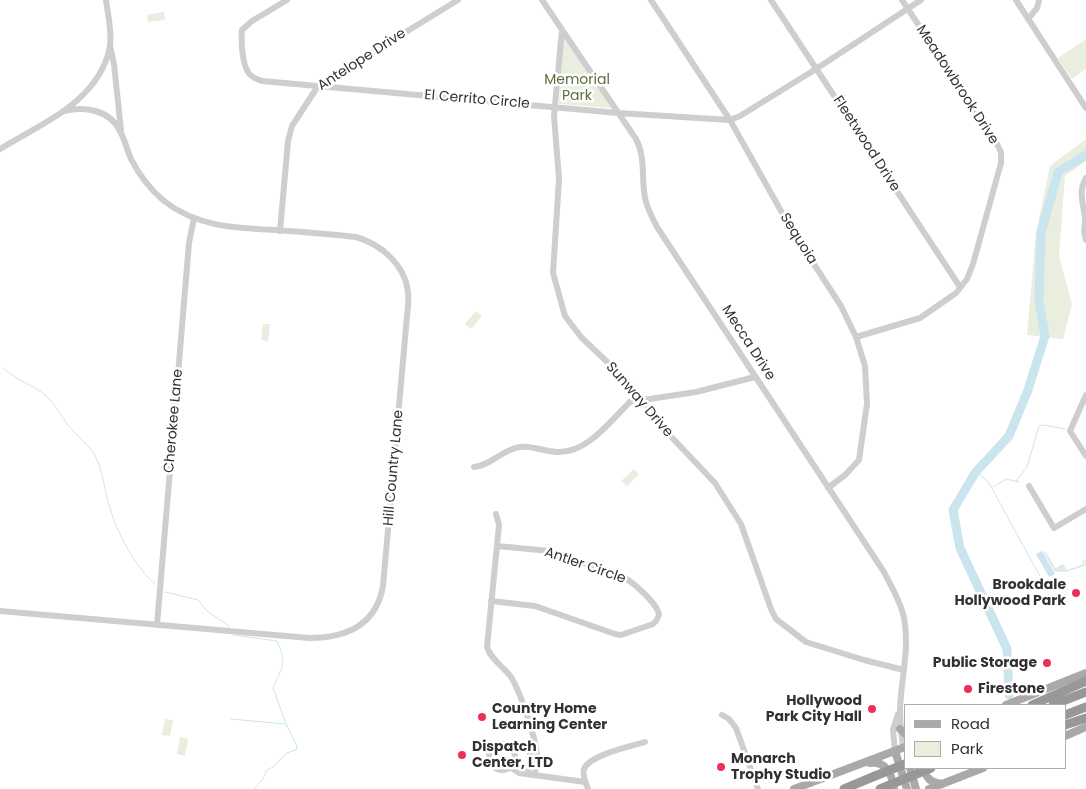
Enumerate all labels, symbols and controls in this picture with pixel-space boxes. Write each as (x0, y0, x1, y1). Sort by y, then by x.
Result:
street label: Meadowbrook Drive (912, 22, 1002, 148)
street label: Antelope Drive (315, 25, 409, 95)
park label: Memorial Park (544, 72, 610, 104)
street label: El Cerrito Circle (424, 87, 530, 113)
street label: Fleetwood Drive (829, 93, 903, 195)
street label: Sequoia (776, 210, 820, 268)
street label: Mecca Drive (718, 302, 778, 384)
street label: Sunway Drive (602, 359, 676, 441)
street label: Cherokee Lane (161, 368, 187, 474)
street label: Hill Country Lane (381, 409, 407, 527)
street label: Antler Circle (542, 544, 628, 588)
place label: Brookdale Hollywood Park (954, 577, 1066, 610)
marker: Brookdale Hollywood Park (1070, 587, 1082, 599)
place label: Public Storage (933, 655, 1037, 671)
marker: Public Storage (1041, 657, 1053, 669)
place label: Firestone (978, 681, 1045, 697)
marker: Firestone (962, 683, 974, 695)
place label: Hollywood Park City Hall (766, 693, 862, 726)
place label: Country Home Learning Center (492, 701, 607, 734)
marker: Hollywood Park City Hall (866, 703, 878, 715)
legend (904, 704, 1066, 769)
marker: Country Home Learning Center (476, 711, 488, 723)
text: Road (951, 713, 990, 734)
text: Park (951, 738, 983, 759)
place label: Dispatch Center, LTD (472, 739, 553, 772)
marker: Dispatch Center, LTD (456, 749, 468, 761)
place label: Monarch Trophy Studio (731, 751, 831, 784)
marker: Monarch Trophy Studio (715, 761, 727, 773)

